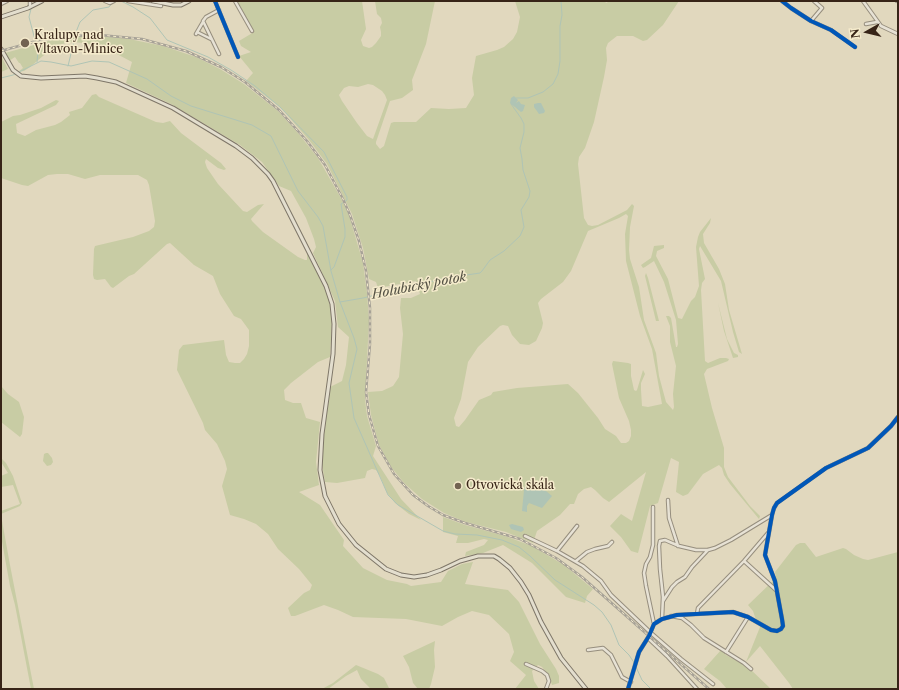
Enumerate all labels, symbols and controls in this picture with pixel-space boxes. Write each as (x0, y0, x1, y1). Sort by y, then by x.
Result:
north arrow (847, 12, 887, 52)
text: N (848, 28, 863, 39)
place label: Kralupy nad Vltavou-Minice (34, 29, 123, 57)
marker: Kralupy nad Vltavou-Minice (19, 37, 31, 49)
water label: Holubický potok (370, 269, 468, 303)
place label: Otvovická skála (466, 479, 554, 493)
marker: Otvovická skála (453, 481, 463, 491)

